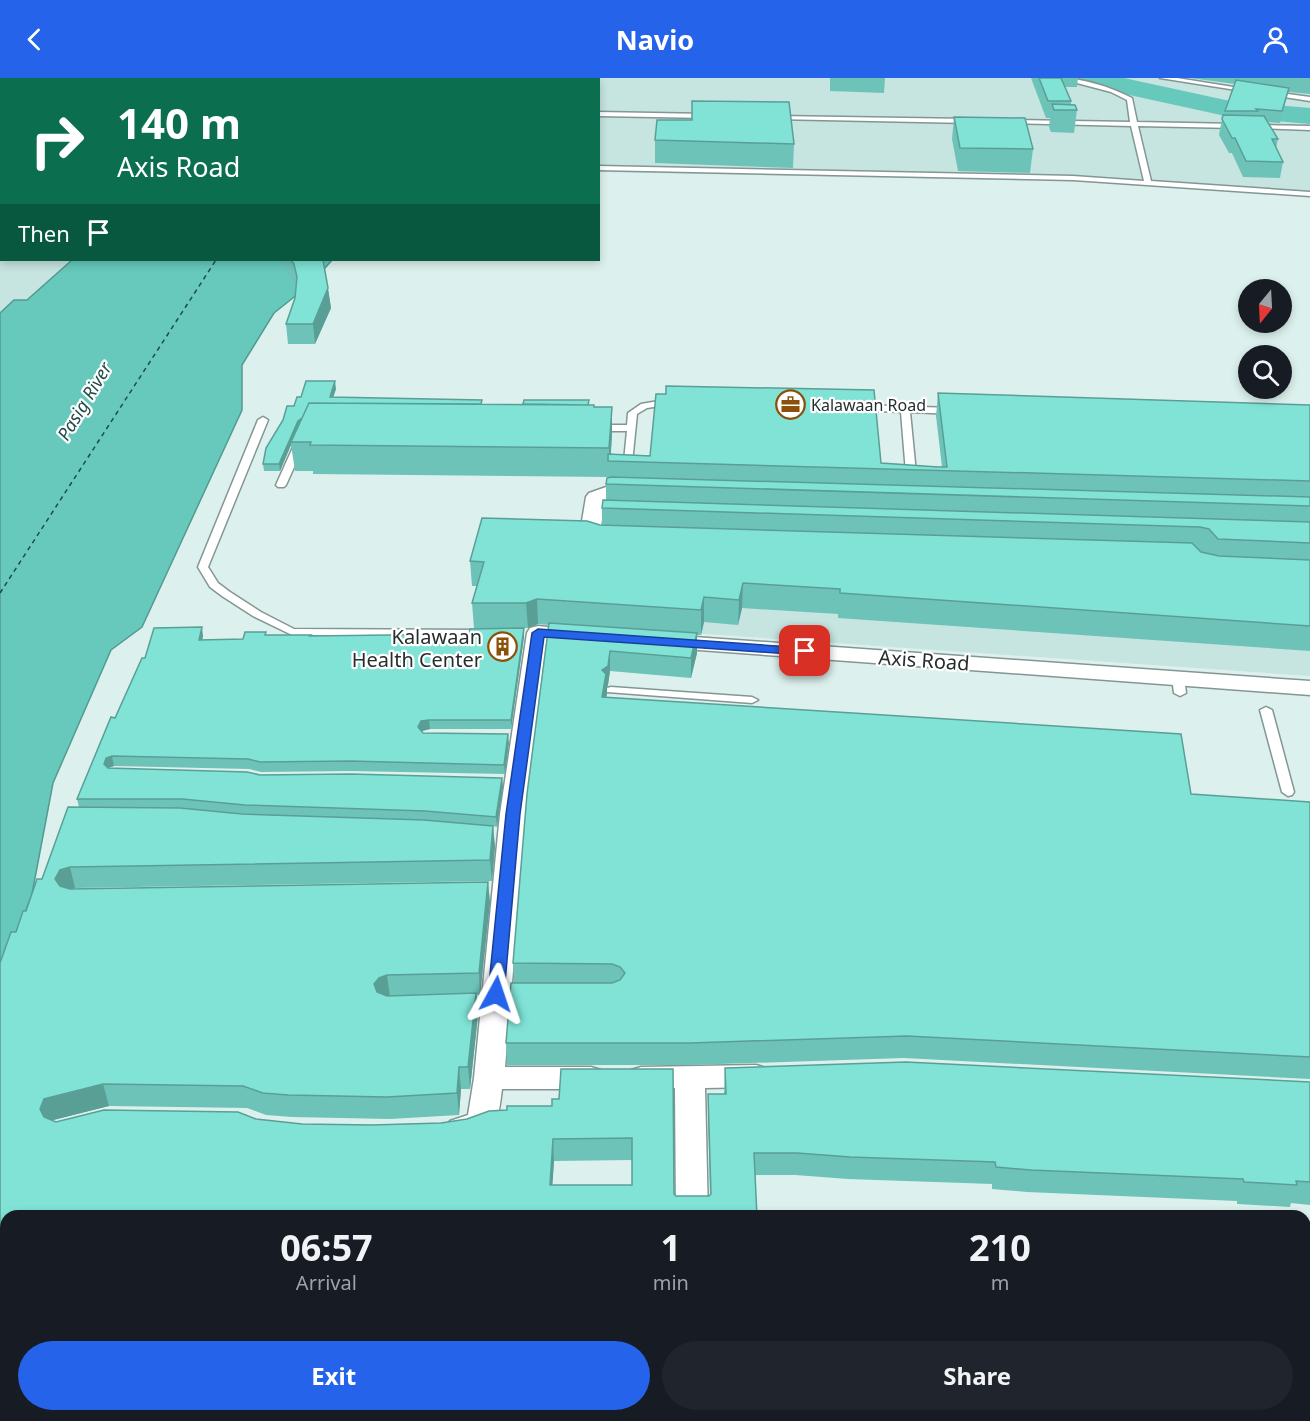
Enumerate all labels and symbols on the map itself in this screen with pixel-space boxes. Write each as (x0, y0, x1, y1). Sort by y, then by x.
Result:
north arrow (1238, 279, 1292, 333)
water label: Pasig River (51, 357, 117, 445)
office icon: Kalawaan Road (774, 389, 806, 421)
place label: Kalawaan Road (811, 394, 926, 416)
place label: Kalawaan Health Center (352, 623, 482, 673)
pin (779, 625, 830, 676)
building icon: Kalawaan Health Center (487, 631, 519, 663)
street label: Axis Road (877, 643, 971, 677)
position arrow (464, 962, 528, 1026)

